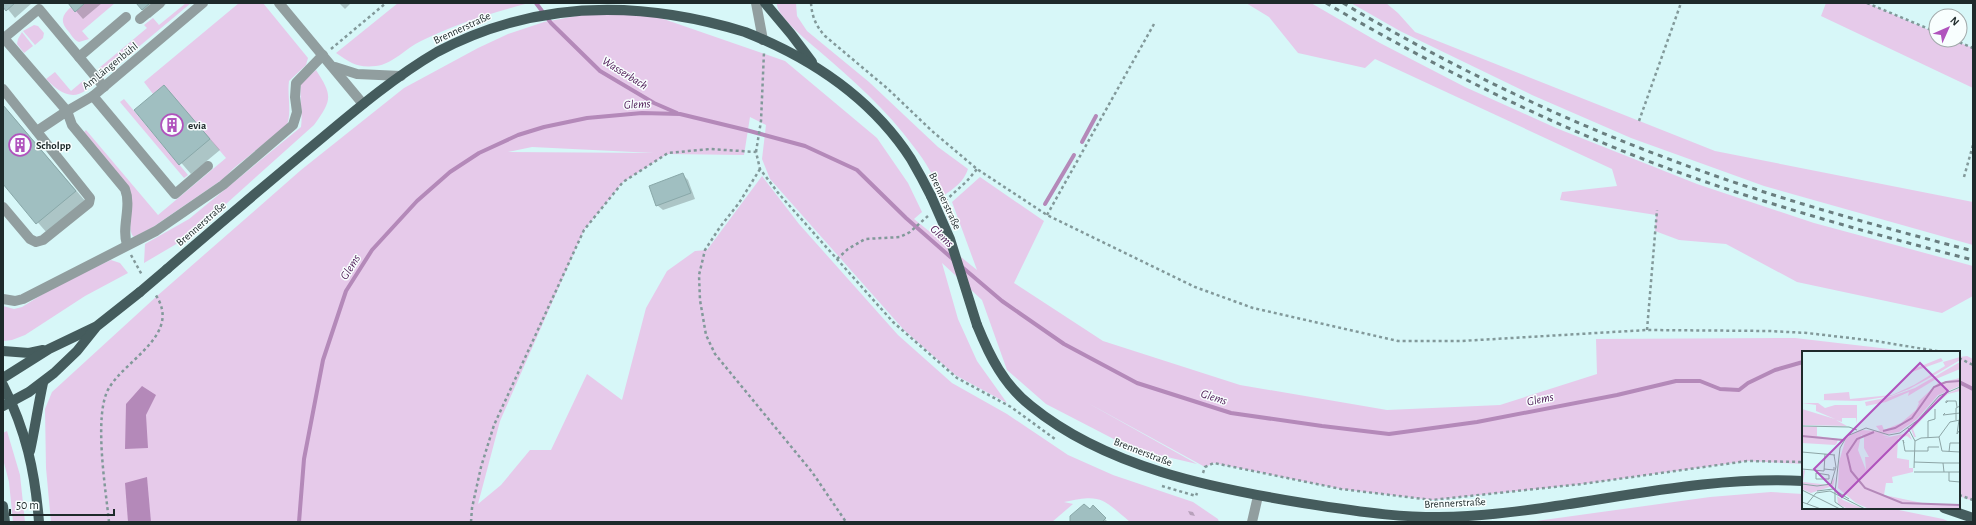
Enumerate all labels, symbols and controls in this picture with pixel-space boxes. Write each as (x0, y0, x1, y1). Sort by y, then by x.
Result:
north arrow (1928, 8, 1968, 48)
street label: Brennerstraße (432, 10, 492, 46)
text: N (1948, 15, 1961, 28)
street label: Am Längenbühl (80, 40, 140, 92)
water label: Wasserbach (600, 54, 650, 92)
water label: Glems (623, 97, 651, 111)
building icon: evia (159, 112, 185, 138)
place label: evia (188, 120, 207, 131)
building icon: Scholpp (7, 132, 33, 158)
place label: Scholpp (36, 140, 71, 151)
street label: Brennerstraße (927, 171, 963, 231)
street label: Brennerstraße (174, 200, 228, 248)
water label: Glems (928, 223, 956, 250)
water label: Glems (338, 252, 362, 282)
inset map (1802, 351, 1960, 509)
water label: Glems (1199, 387, 1229, 407)
water label: Glems (1526, 390, 1554, 408)
street label: Brennerstraße (1112, 436, 1174, 468)
scale bar (10, 491, 114, 517)
street label: Brennerstraße (1424, 496, 1486, 510)
text: 50 m (16, 499, 39, 511)

